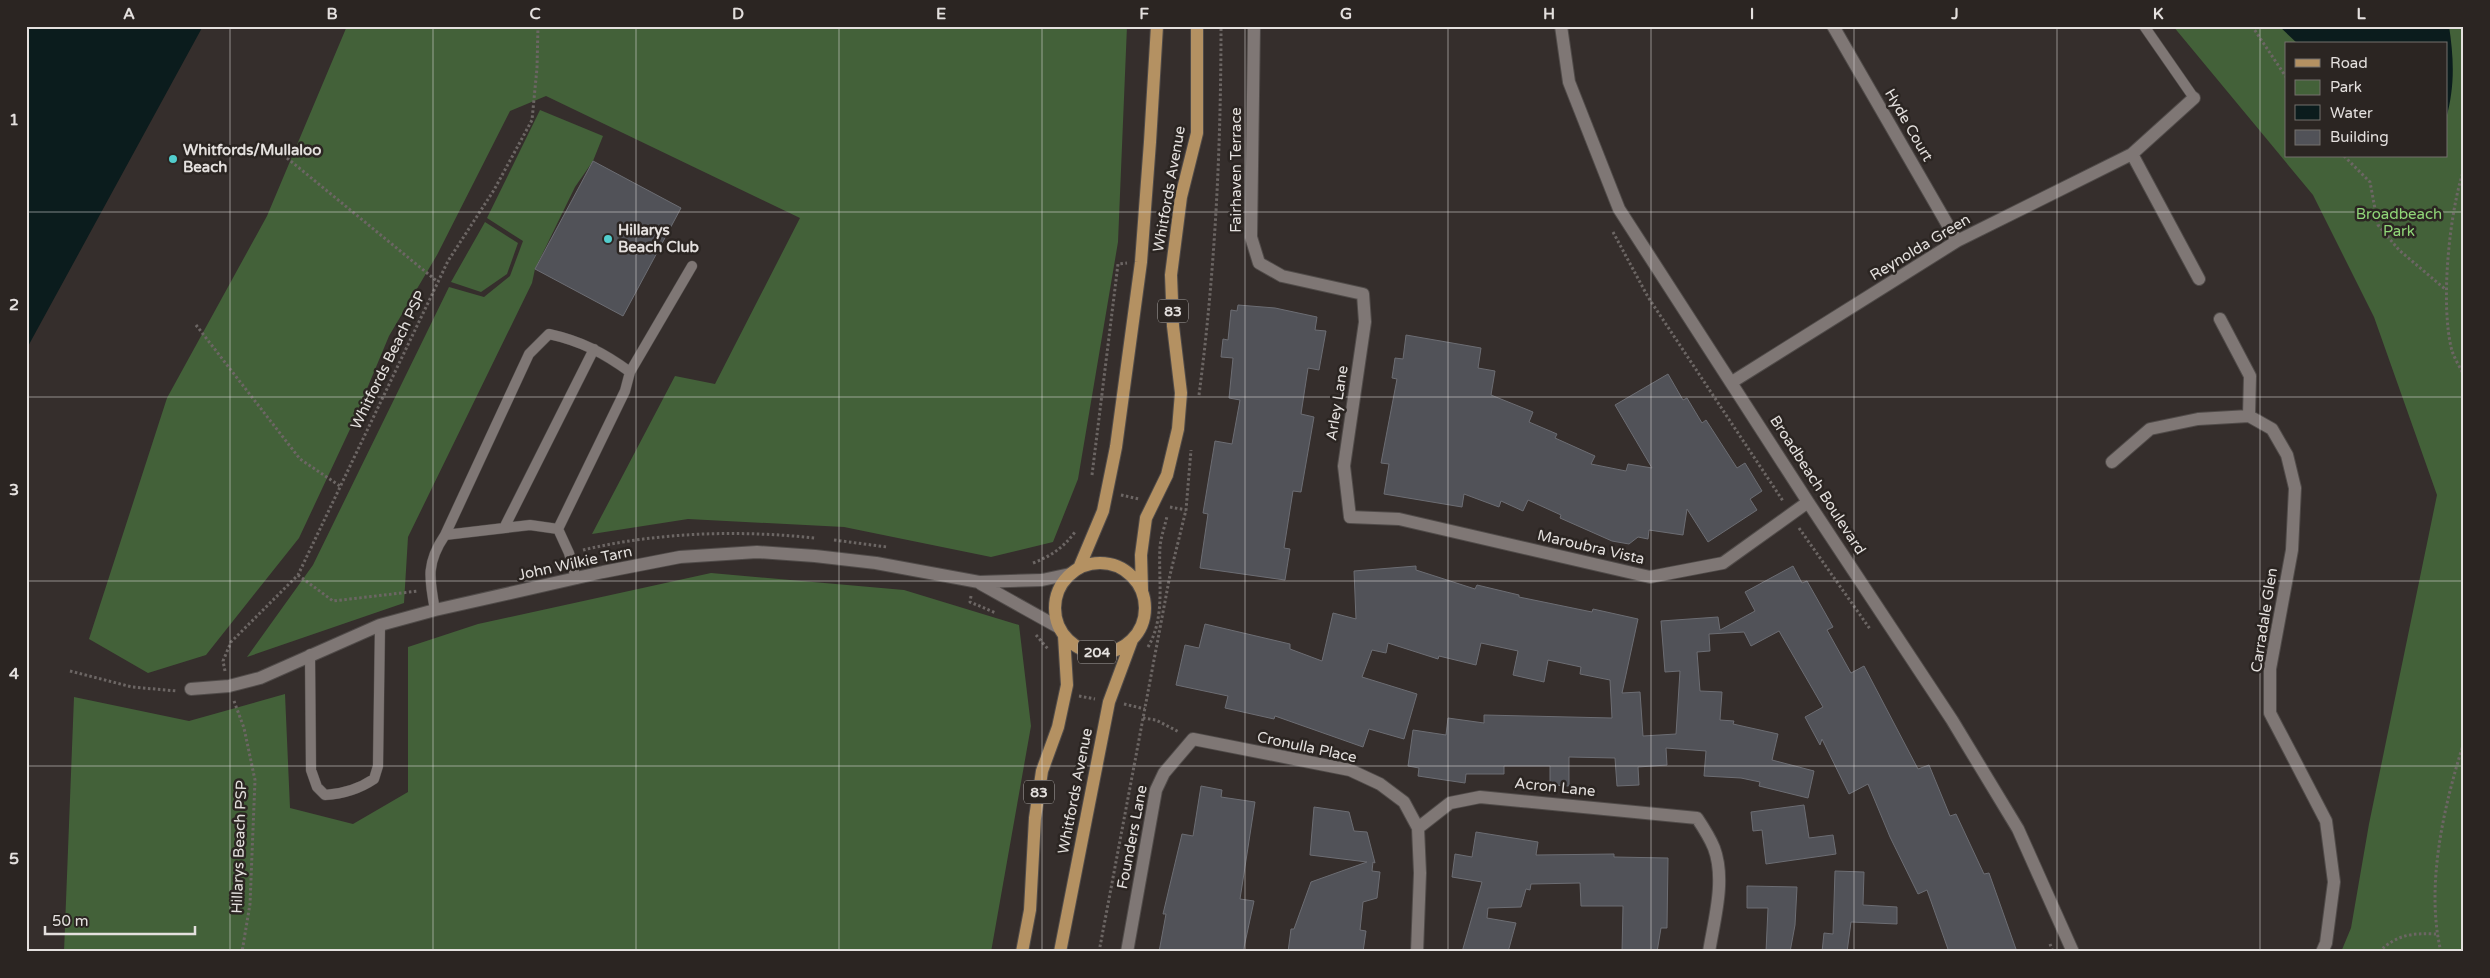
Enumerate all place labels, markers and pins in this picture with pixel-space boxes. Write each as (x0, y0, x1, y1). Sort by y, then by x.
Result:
place label: Whitfords/Mullaloo Beach (183, 141, 321, 176)
marker: Whitfords/Mullaloo Beach (167, 153, 179, 165)
place label: Hillarys Beach Club (618, 221, 700, 256)
marker: Hillarys Beach Club (602, 233, 614, 245)

